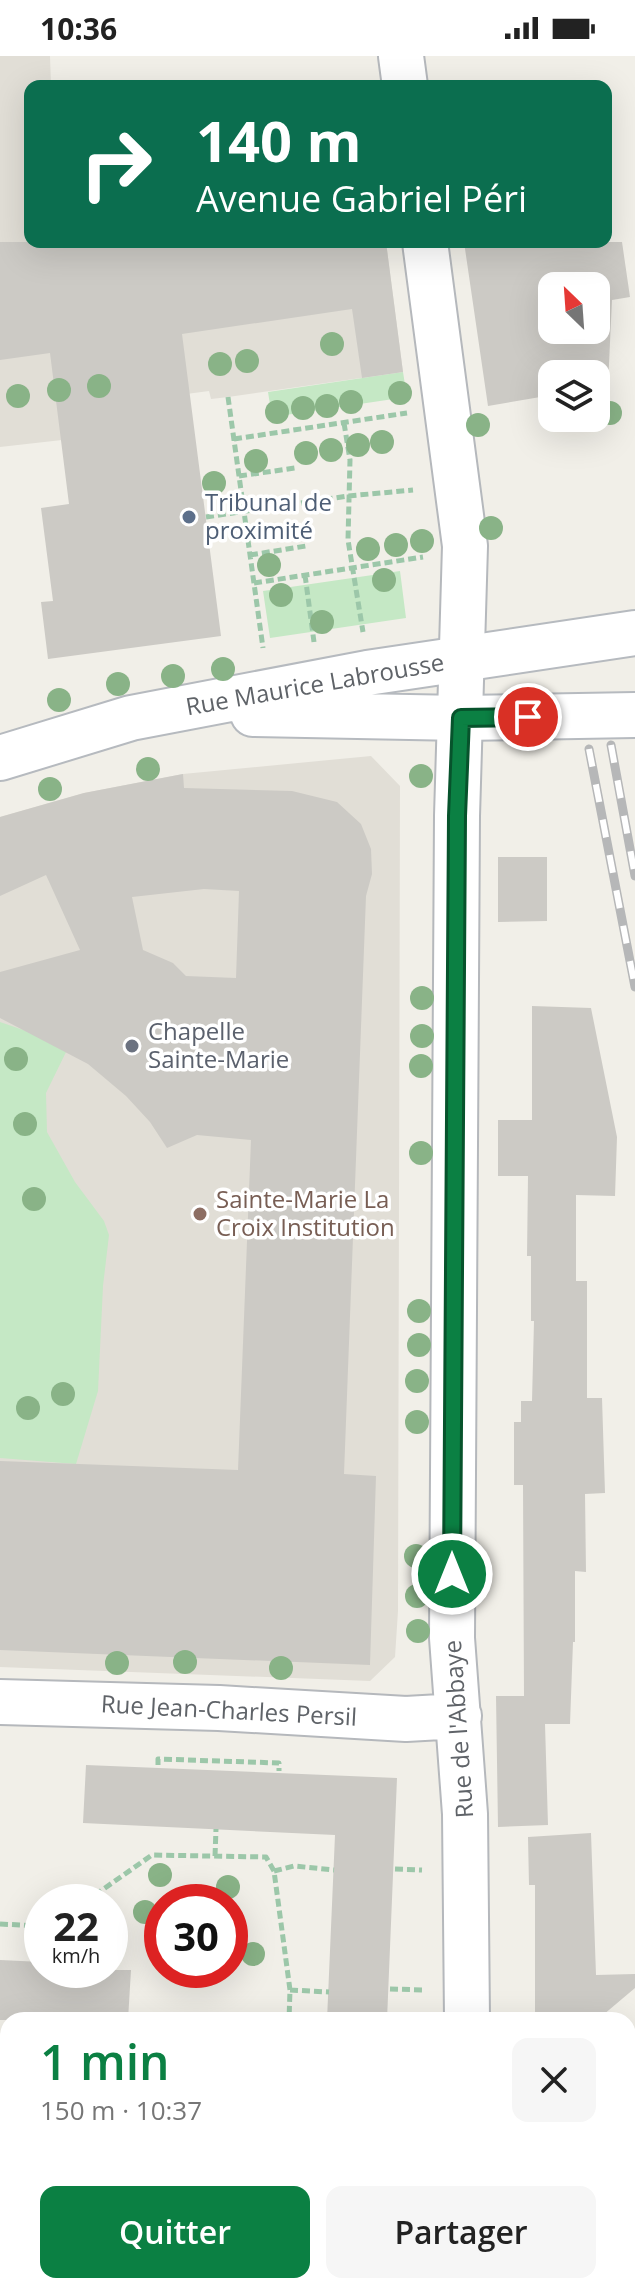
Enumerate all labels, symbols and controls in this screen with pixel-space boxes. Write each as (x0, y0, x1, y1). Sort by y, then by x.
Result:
text: 10:36 (40, 8, 117, 49)
text: 140 m (196, 102, 362, 178)
icon: right (64, 112, 168, 216)
text: Avenue Gabriel Péri (196, 174, 527, 223)
north arrow (538, 272, 610, 344)
map controls (538, 272, 610, 432)
button: layers (538, 360, 610, 432)
place label: Tribunal de proximité (205, 485, 332, 546)
marker: Tribunal de proximité (180, 508, 198, 526)
street label: Rue Maurice Labrousse (183, 645, 447, 723)
pin (494, 683, 562, 751)
icon: arrive (506, 695, 550, 739)
place label: Chapelle Sainte-Marie (148, 1014, 289, 1075)
marker: Chapelle Sainte-Marie (123, 1037, 141, 1055)
place label: Sainte-Marie La Croix Institution (216, 1182, 395, 1243)
marker: Sainte-Marie La Croix Institution (191, 1205, 209, 1223)
position arrow (410, 1532, 494, 1616)
street label: Rue de l'Abbaye (435, 1639, 480, 1819)
street label: Rue Jean-Charles Persil (100, 1686, 358, 1733)
speed limit sign: 30 (144, 1884, 248, 1988)
text: 22 (53, 1898, 99, 1953)
text: km/h (52, 1942, 100, 1969)
text: 1 min (40, 2029, 170, 2094)
button: close (512, 2038, 596, 2122)
text: 150 m · 10:37 (40, 2092, 202, 2128)
button: Quitter (40, 2186, 310, 2278)
button: Partager (326, 2186, 596, 2278)

